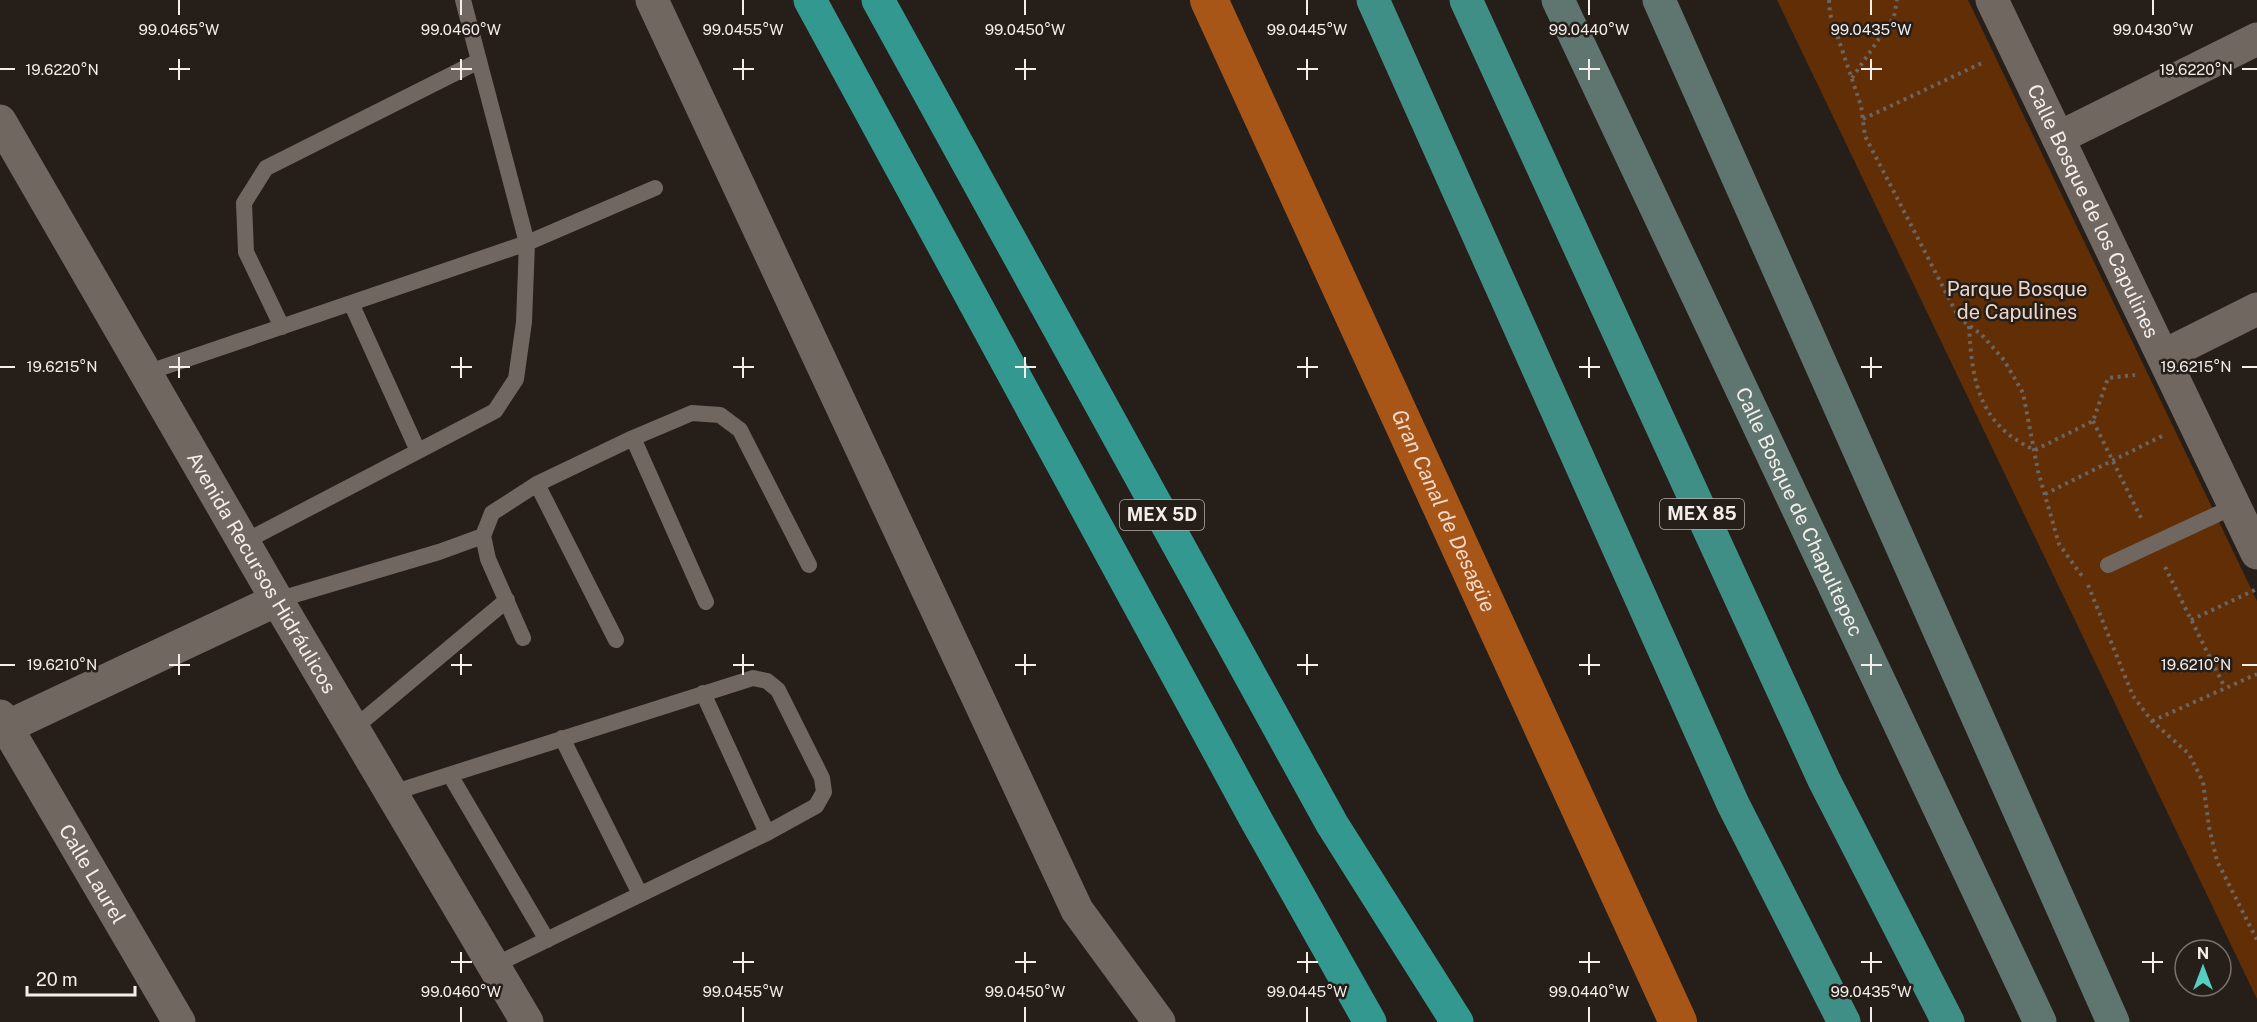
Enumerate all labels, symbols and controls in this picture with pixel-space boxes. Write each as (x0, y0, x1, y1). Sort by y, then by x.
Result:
text: 99.0465°W (139, 21, 219, 38)
text: 99.0460°W (421, 21, 501, 38)
text: 99.0455°W (703, 21, 783, 38)
text: 99.0450°W (985, 21, 1065, 38)
text: 99.0445°W (1267, 21, 1347, 38)
text: 99.0440°W (1549, 21, 1629, 38)
text: 99.0435°W (1831, 21, 1911, 38)
text: 99.0430°W (2113, 21, 2193, 38)
text: 19.6220°N (25, 61, 99, 78)
text: 19.6220°N (2159, 61, 2233, 78)
street label: Calle Bosque de los Capulines (2022, 80, 2164, 342)
park label: Parque Bosque de Capulines (1947, 277, 2087, 324)
text: 19.6215°N (26, 358, 98, 375)
text: 19.6215°N (2160, 358, 2232, 375)
street label: Calle Bosque de Chapultepec (1730, 384, 1868, 640)
water label: Gran Canal de Desagüe (1387, 405, 1501, 616)
street label: Avenida Recursos Hidráulicos (182, 448, 342, 698)
road number: MEX 85 (1660, 499, 1744, 529)
road number: MEX 5D (1120, 500, 1204, 530)
text: 19.6210°N (27, 656, 97, 673)
text: 19.6210°N (2161, 656, 2231, 673)
street label: Calle Laurel (54, 820, 131, 928)
north arrow (2173, 938, 2233, 998)
text: N (2197, 944, 2209, 963)
scale bar (27, 959, 135, 997)
text: 20 m (36, 969, 78, 990)
text: 99.0460°W (421, 983, 501, 1000)
text: 99.0455°W (703, 983, 783, 1000)
text: 99.0450°W (985, 983, 1065, 1000)
text: 99.0445°W (1267, 983, 1347, 1000)
text: 99.0440°W (1549, 983, 1629, 1000)
text: 99.0435°W (1831, 983, 1911, 1000)

